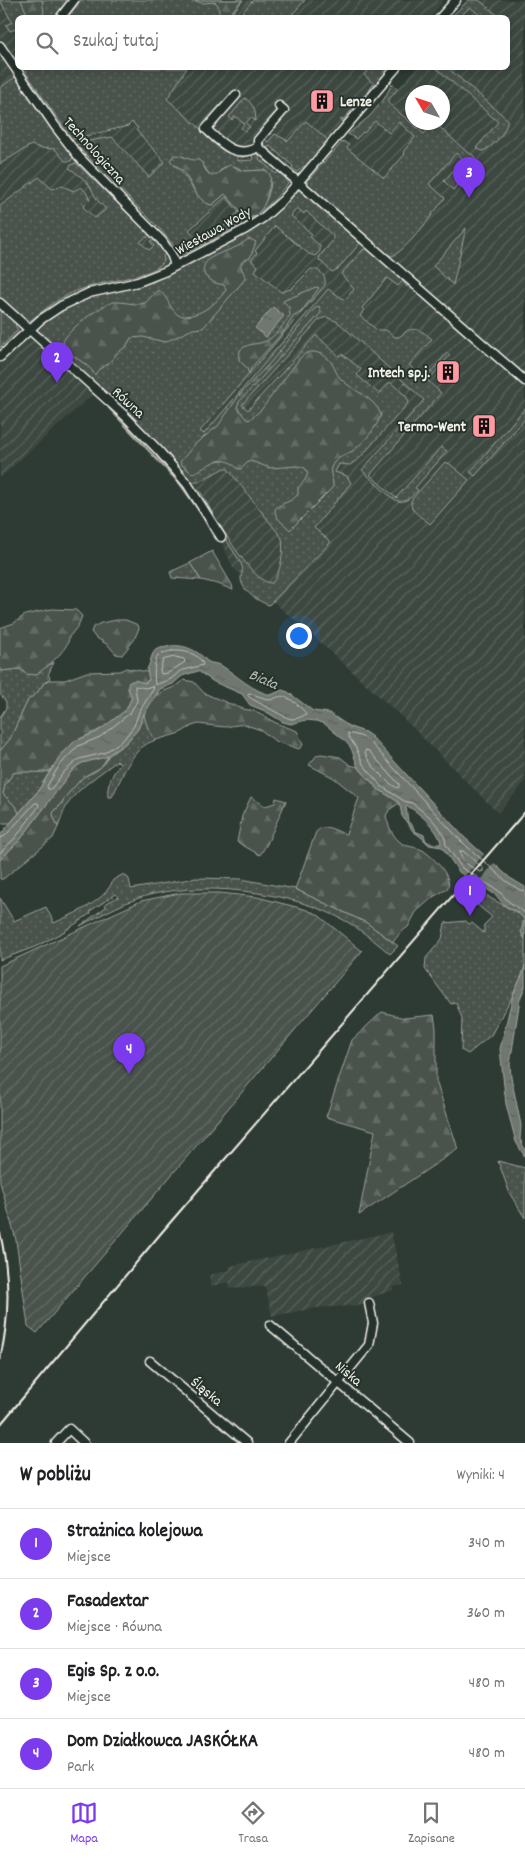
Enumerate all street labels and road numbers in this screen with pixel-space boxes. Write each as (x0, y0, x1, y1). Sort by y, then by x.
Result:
street label: Technologiczna (57, 113, 131, 191)
street label: Wiesława Wody (172, 201, 257, 262)
street label: Równa (106, 383, 150, 425)
street label: Niska (329, 1357, 367, 1393)
street label: Śląska (185, 1373, 227, 1413)

